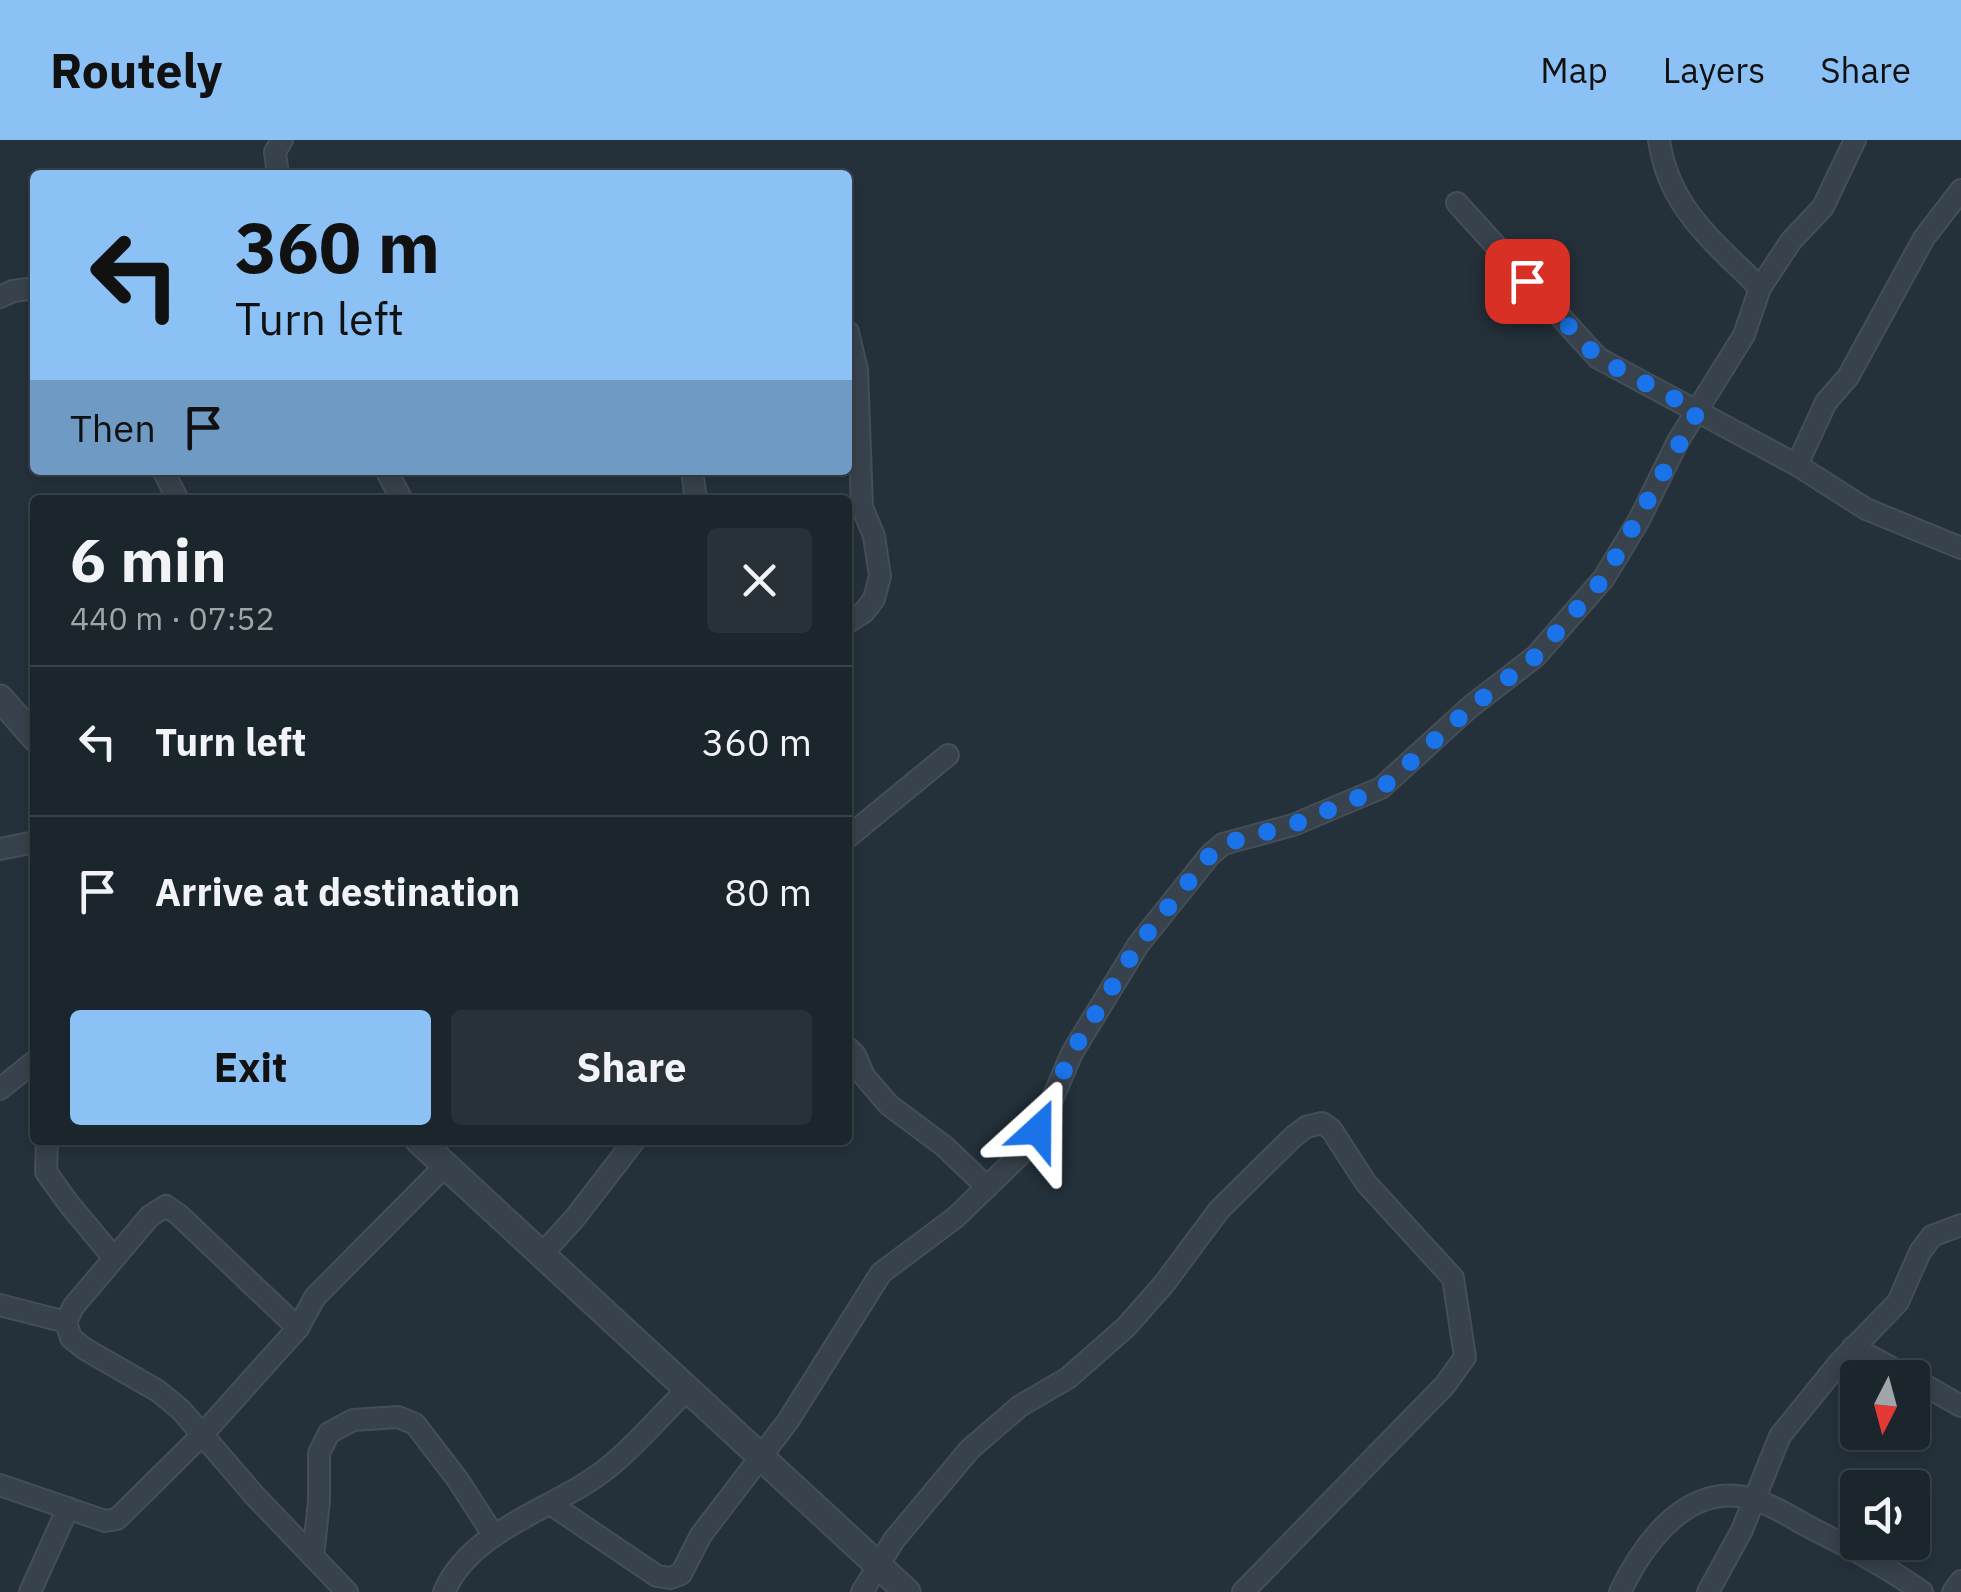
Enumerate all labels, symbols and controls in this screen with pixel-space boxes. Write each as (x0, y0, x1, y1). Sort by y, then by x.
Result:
text: Routely (50, 39, 222, 101)
text: Map (1540, 47, 1608, 93)
text: Layers (1663, 47, 1765, 93)
text: Share (1820, 47, 1911, 93)
text: 360 m (235, 201, 440, 292)
icon: left (70, 210, 200, 340)
pin (1485, 239, 1570, 324)
icon: arrive (1500, 254, 1555, 309)
text: Turn left (235, 289, 404, 347)
icon: arrive (176, 400, 231, 455)
text: Then (70, 403, 156, 452)
text: 6 min (70, 520, 227, 599)
button: close (707, 528, 812, 633)
text: 440 m · 07:52 (70, 597, 275, 639)
icon: left (70, 714, 125, 769)
text: Turn left (155, 717, 306, 766)
text: 360 m (701, 717, 812, 766)
icon: arrive (70, 864, 125, 919)
text: Arrive at destination (155, 867, 520, 916)
text: 80 m (724, 867, 812, 916)
button: Exit (70, 1010, 431, 1125)
button: Share (451, 1010, 812, 1125)
position arrow (986, 1078, 1090, 1182)
north arrow (1840, 1360, 1930, 1450)
map controls (1840, 1360, 1930, 1560)
button: sound (1840, 1470, 1930, 1560)

